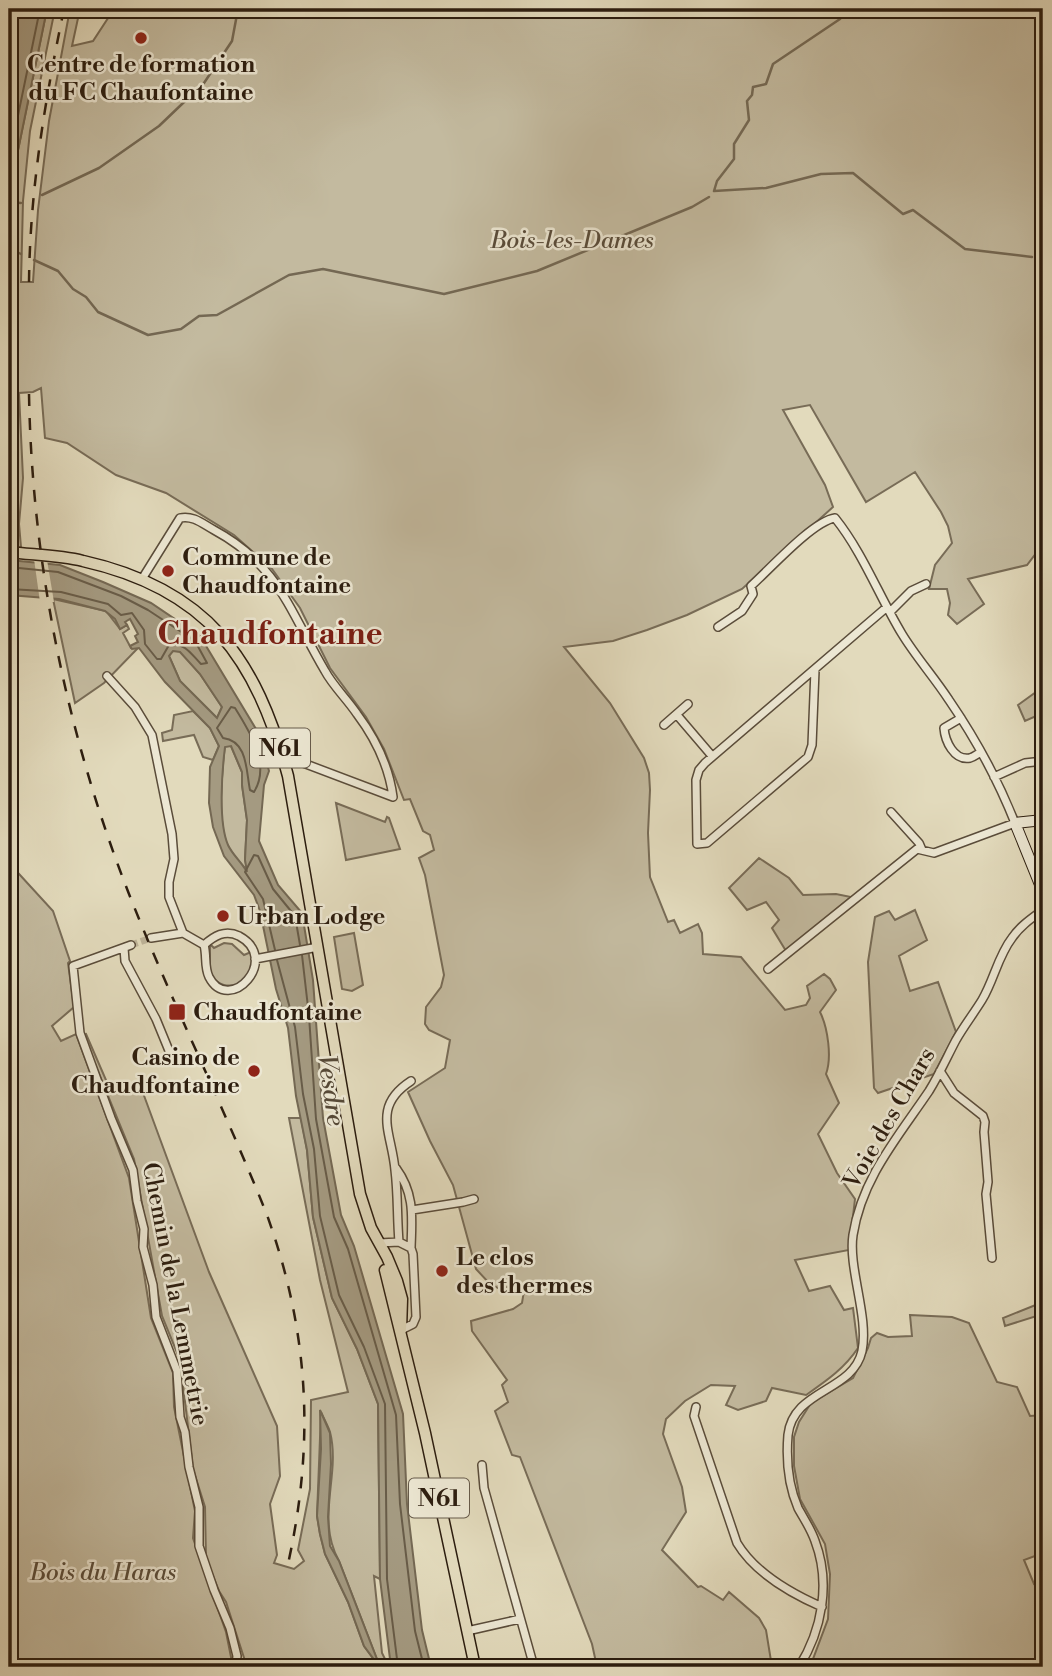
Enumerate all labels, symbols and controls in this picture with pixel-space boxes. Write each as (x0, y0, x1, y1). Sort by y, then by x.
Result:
marker: Centre de formation du FC Chaufontaine (133, 30, 149, 46)
place label: Centre de formation du FC Chaufontaine (27, 50, 255, 108)
park label: Bois-les-Dames (489, 226, 654, 256)
place label: Commune de Chaudfontaine (182, 543, 351, 601)
marker: Commune de Chaudfontaine (160, 563, 176, 579)
district label: Chaudfontaine (157, 614, 383, 654)
road number: N61 (250, 728, 310, 768)
place label: Urban Lodge (237, 902, 386, 932)
marker: Urban Lodge (215, 908, 231, 924)
place label: Chaudfontaine (193, 998, 362, 1028)
marker: Chaudfontaine (167, 1002, 187, 1022)
street label: Voie des Chars (837, 1042, 942, 1196)
place label: Casino de Chaudfontaine (71, 1043, 240, 1101)
water label: Vesdre (310, 1052, 352, 1128)
marker: Casino de Chaudfontaine (246, 1063, 262, 1079)
street label: Chemin de la Lemmetrie (135, 1160, 215, 1428)
place label: Le clos des thermes (456, 1243, 593, 1301)
marker: Le clos des thermes (434, 1263, 450, 1279)
road number: N61 (409, 1478, 469, 1518)
park label: Bois du Haras (29, 1558, 176, 1588)

